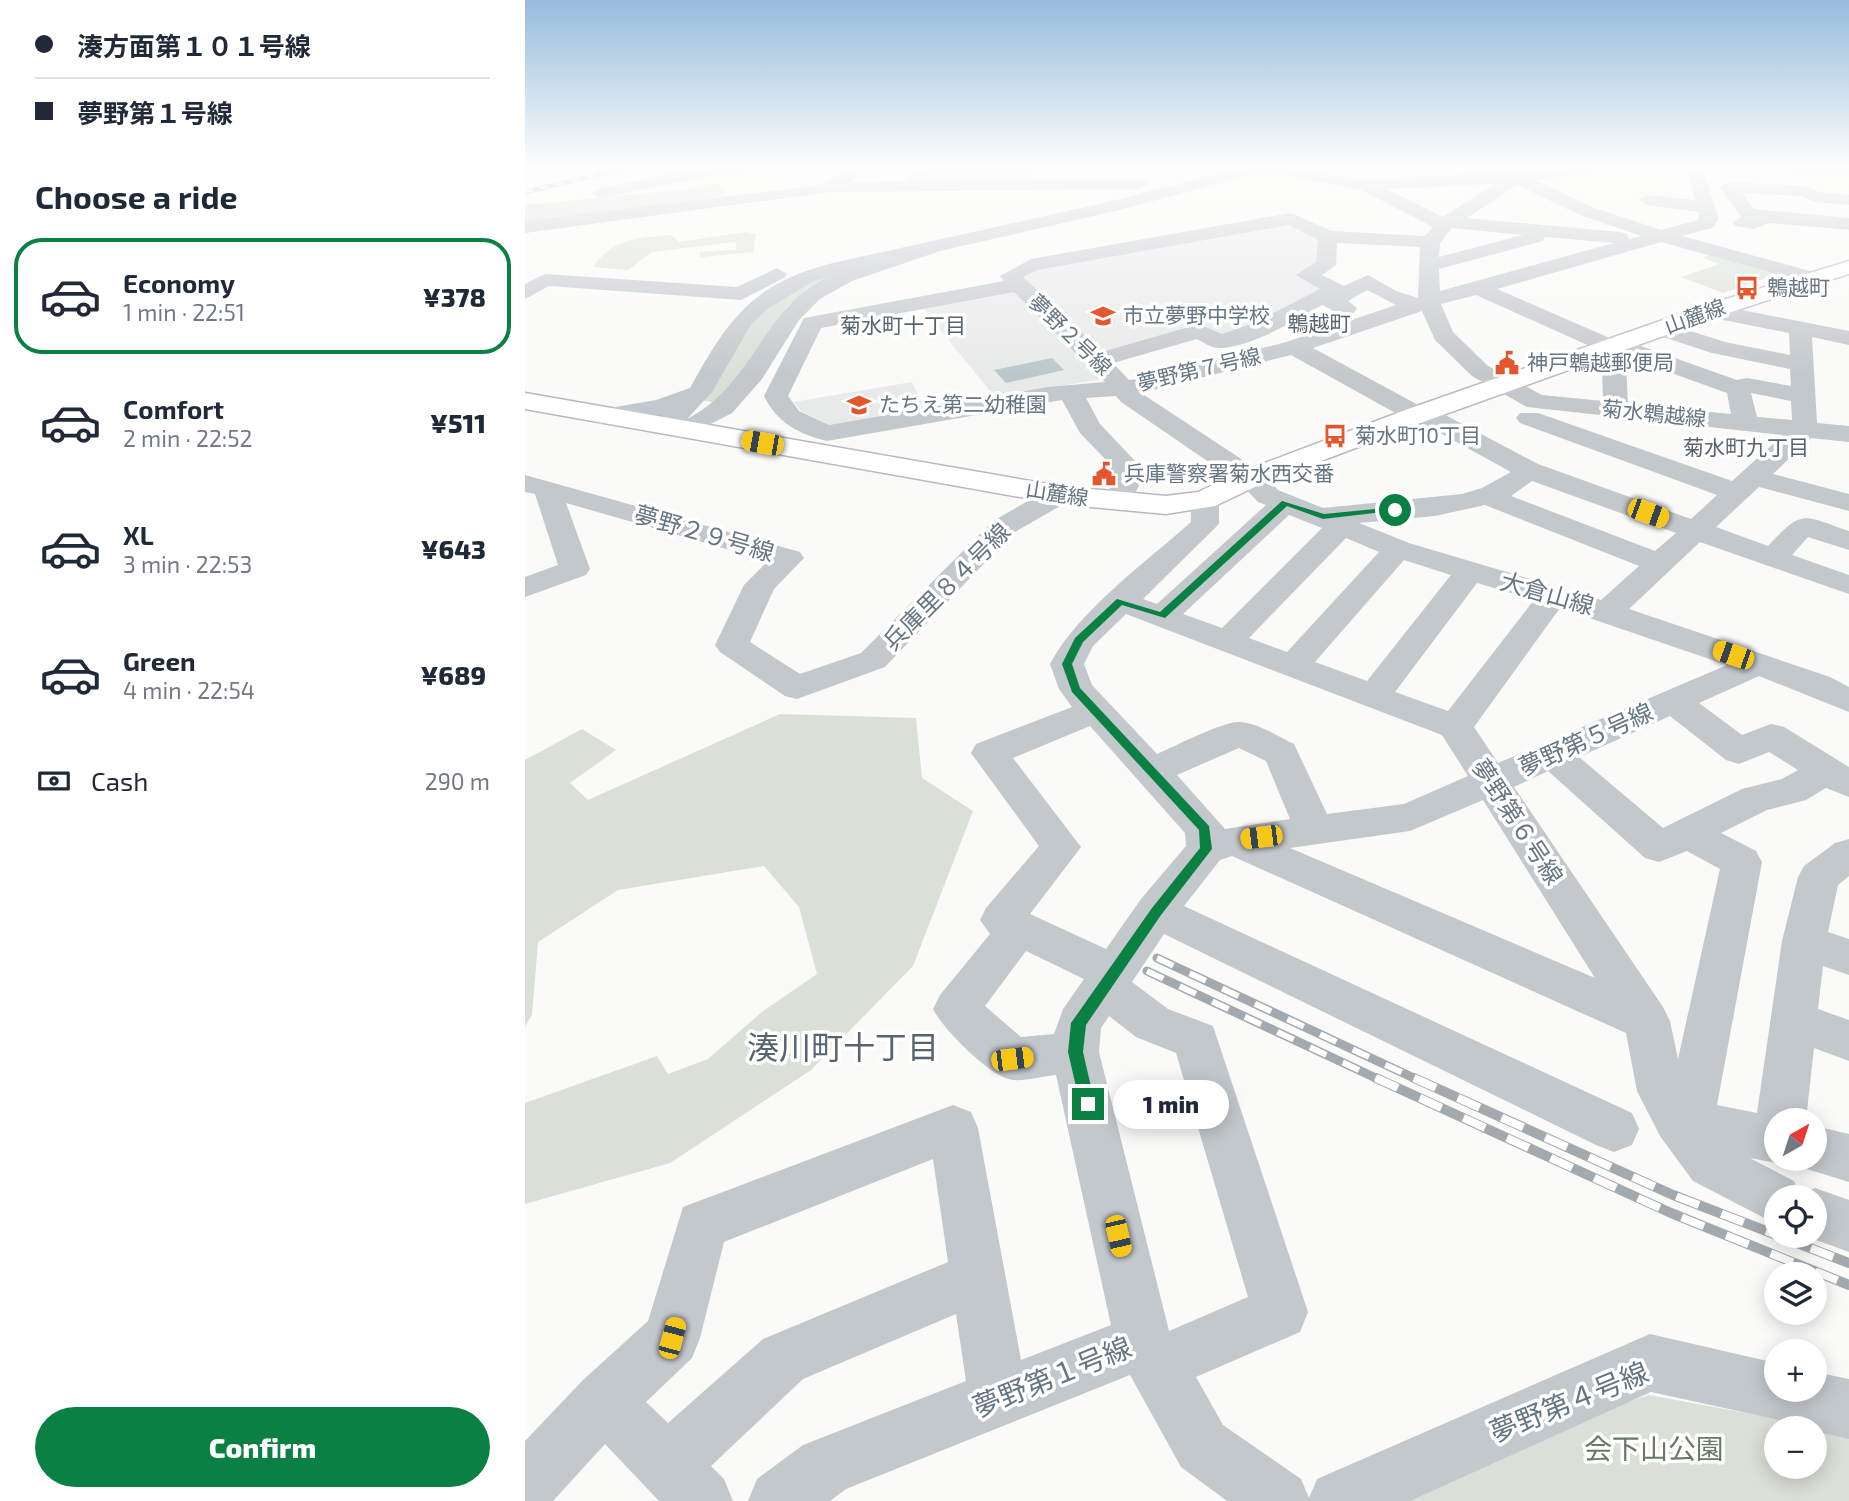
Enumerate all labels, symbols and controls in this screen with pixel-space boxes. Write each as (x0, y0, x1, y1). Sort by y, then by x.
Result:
text: 湊方面第１０１号線 (77, 30, 311, 61)
text: 夢野第１号線 (77, 97, 233, 128)
text: Choose a ride (35, 177, 238, 215)
icon: car (39, 265, 102, 328)
text: Economy (123, 267, 235, 298)
bus stop icon: 鵯越町 (1733, 274, 1761, 302)
place label: 鵯越町 (1767, 274, 1830, 299)
text: ¥378 (423, 281, 486, 312)
street label: 夢野２号線 (1025, 288, 1117, 379)
street label: 山麓線 (1661, 293, 1728, 338)
text: 1 min · 22:51 (123, 298, 245, 326)
school or university icon: 市立夢野中学校 (1089, 302, 1117, 330)
place label: 市立夢野中学校 (1123, 302, 1270, 327)
district label: 鵯越町 (1288, 310, 1351, 335)
district label: 菊水町十丁目 (840, 312, 966, 337)
street label: 夢野第７号線 (1134, 342, 1263, 395)
public building icon: 神戸鵯越郵便局 (1493, 349, 1521, 377)
place label: 神戸鵯越郵便局 (1527, 349, 1674, 374)
icon: car (39, 391, 102, 454)
school or university icon: たちえ第二幼稚園 (845, 391, 873, 419)
place label: たちえ第二幼稚園 (879, 391, 1047, 416)
text: Comfort (123, 393, 224, 424)
street label: 菊水鵯越線 (1601, 395, 1708, 430)
text: ¥511 (430, 407, 486, 438)
bus stop icon: 菊水町10丁目 (1321, 422, 1349, 450)
place label: 菊水町10丁目 (1355, 422, 1481, 447)
text: 2 min · 22:52 (123, 424, 253, 452)
car (740, 429, 785, 457)
district label: 菊水町九丁目 (1683, 434, 1809, 459)
public building icon: 兵庫警察署菊水西交番 (1090, 460, 1118, 488)
place label: 兵庫警察署菊水西交番 (1124, 460, 1334, 485)
street label: 山麓線 (1024, 475, 1090, 510)
route start (1379, 494, 1411, 526)
car (1625, 496, 1672, 530)
street label: 夢野２９号線 (631, 499, 778, 566)
street label: 兵庫里８４号線 (876, 516, 1016, 656)
icon: car (39, 517, 102, 580)
text: XL (123, 519, 154, 550)
text: ¥643 (421, 533, 486, 564)
text: 3 min · 22:53 (123, 550, 252, 578)
street label: 大倉山線 (1497, 565, 1598, 620)
car (1710, 638, 1757, 672)
icon: car (39, 643, 102, 706)
text: Green (123, 645, 196, 676)
text: ¥689 (420, 659, 486, 690)
text: 4 min · 22:54 (123, 676, 255, 704)
street label: 夢野第５号線 (1514, 696, 1657, 781)
street label: 夢野第６号線 (1467, 753, 1570, 889)
icon: cash (35, 762, 73, 800)
text: Cash (91, 765, 148, 796)
text: 290 m (425, 767, 490, 795)
car (1239, 824, 1284, 850)
district label: 湊川町十丁目 (747, 1027, 939, 1065)
car (990, 1046, 1035, 1072)
callout: 1 min (1113, 1080, 1228, 1128)
route end (1072, 1088, 1104, 1120)
text: 1 min (1143, 1090, 1199, 1118)
north arrow (1764, 1108, 1827, 1171)
map controls (1764, 1108, 1827, 1479)
button: locate (1764, 1185, 1827, 1248)
car (1104, 1213, 1133, 1259)
button: layers (1764, 1262, 1827, 1325)
car (657, 1315, 688, 1361)
street label: 夢野第１号線 (967, 1329, 1136, 1423)
button: + (1764, 1339, 1827, 1402)
street label: 夢野第４号線 (1484, 1354, 1653, 1448)
button: Confirm (35, 1407, 490, 1487)
button: − (1764, 1416, 1827, 1479)
park label: 会下山公園 (1584, 1431, 1724, 1465)

